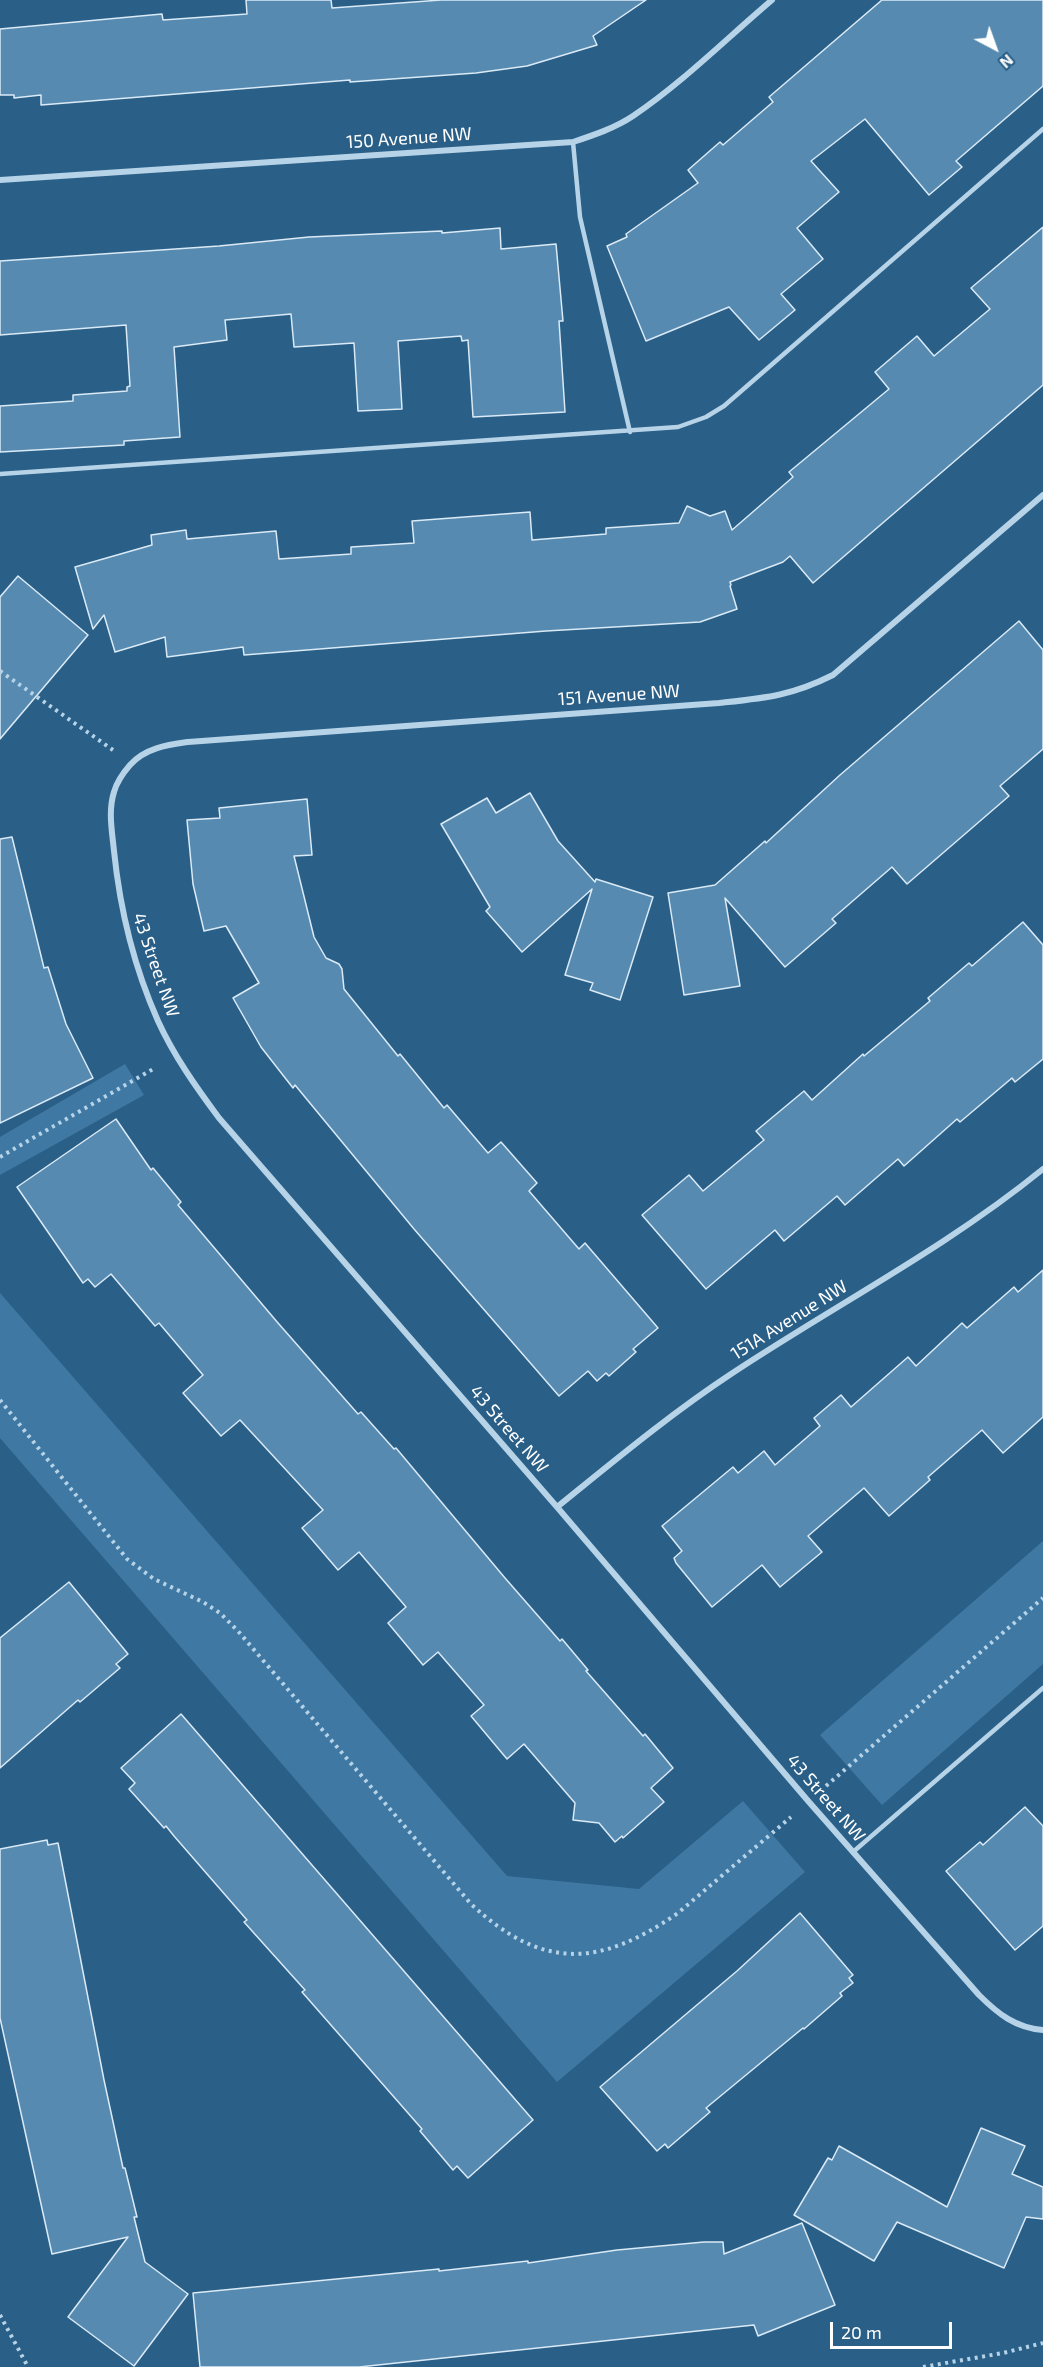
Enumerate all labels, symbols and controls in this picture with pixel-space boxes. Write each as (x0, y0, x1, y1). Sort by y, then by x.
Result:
north arrow (965, 18, 1025, 78)
text: N (997, 51, 1018, 73)
street label: 150 Avenue NW (346, 123, 472, 153)
street label: 151 Avenue NW (557, 680, 681, 710)
street label: 43 Street NW (128, 910, 184, 1020)
street label: 151A Avenue NW (727, 1276, 851, 1364)
street label: 43 Street NW (465, 1381, 553, 1477)
street label: 43 Street NW (782, 1750, 870, 1846)
scale bar (833, 2310, 954, 2348)
text: 20 m (841, 2321, 882, 2343)

